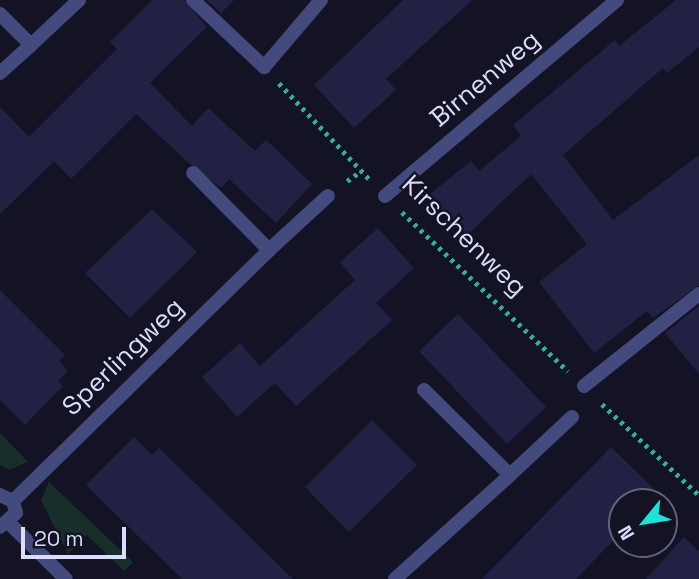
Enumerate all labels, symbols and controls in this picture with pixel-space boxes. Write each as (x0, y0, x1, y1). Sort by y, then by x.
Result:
street label: Birnenweg (424, 24, 546, 134)
street label: Kirschenweg (395, 169, 533, 303)
street label: Sperlingweg (56, 292, 190, 422)
north arrow (608, 488, 678, 558)
scale bar (24, 512, 130, 556)
text: N (612, 521, 640, 545)
text: 20 m (34, 525, 84, 552)

